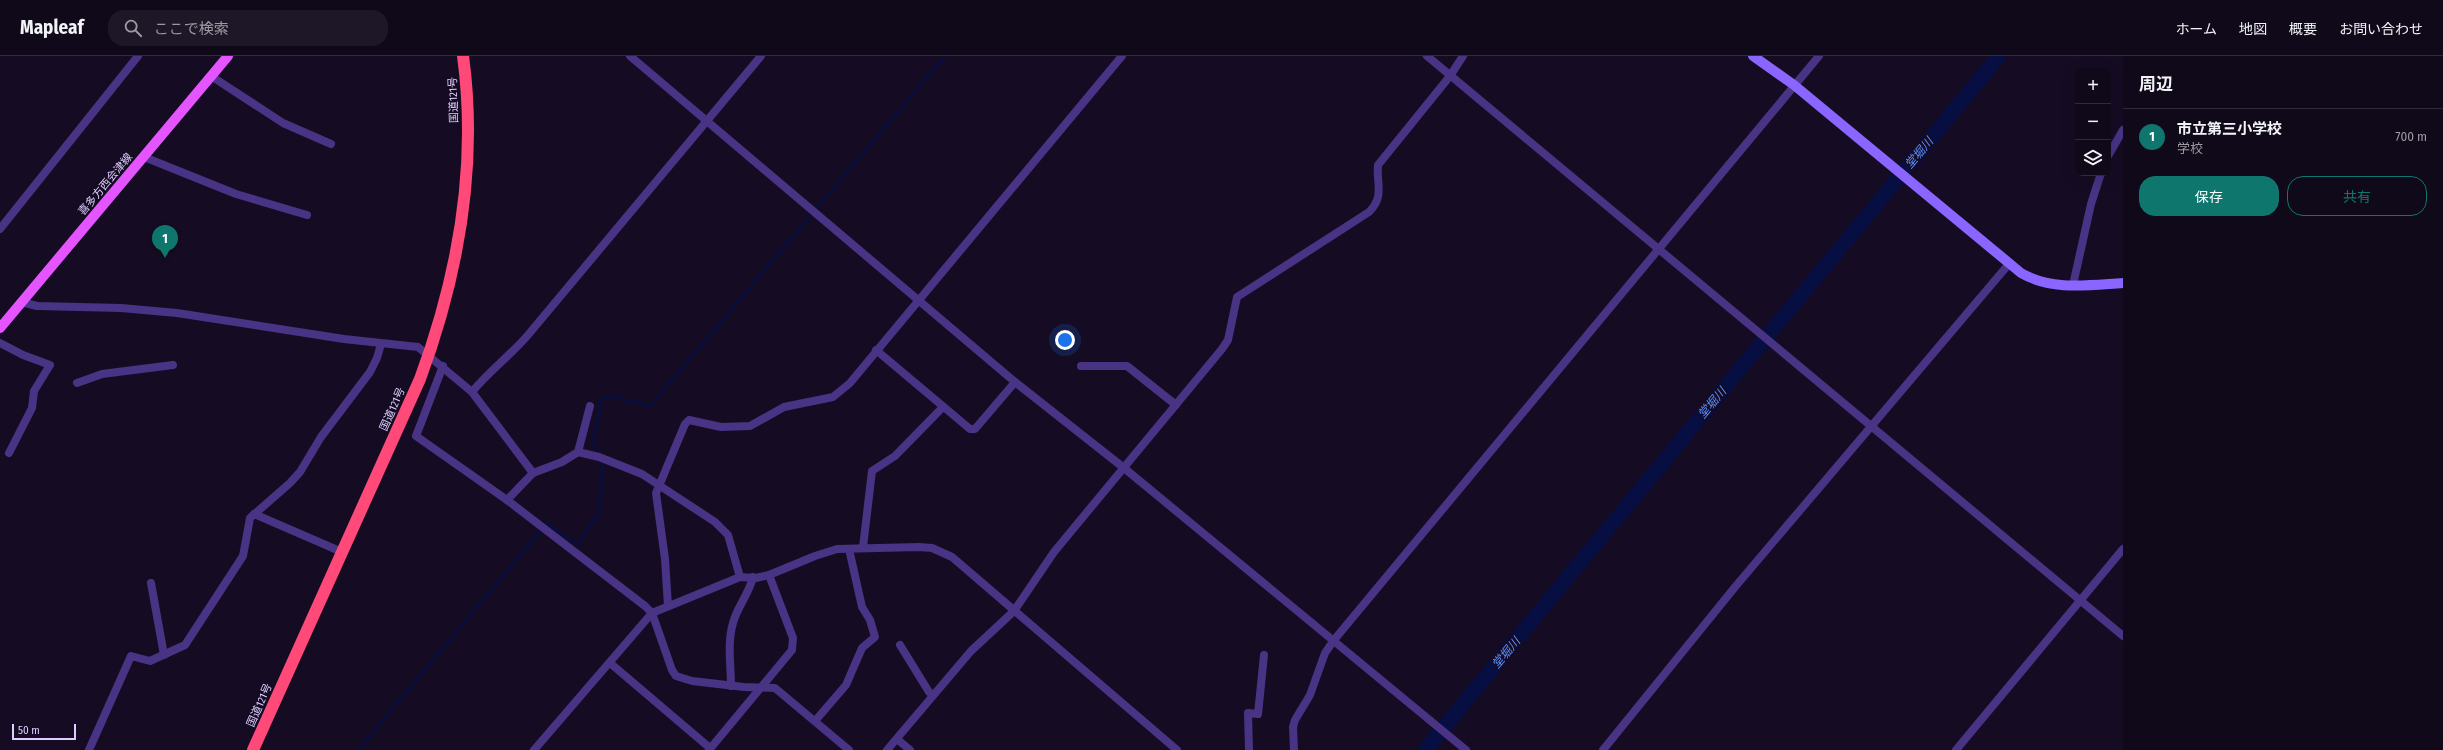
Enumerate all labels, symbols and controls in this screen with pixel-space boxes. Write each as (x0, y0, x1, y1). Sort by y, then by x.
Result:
search box (108, 10, 388, 46)
text: Mapleaf (20, 16, 84, 39)
icon: search (122, 17, 144, 39)
text: ここで検索 (154, 20, 229, 38)
text: ホーム (2175, 21, 2217, 38)
text: 地図 (2239, 21, 2267, 38)
text: 概要 (2289, 21, 2317, 38)
text: お問い合わせ (2339, 21, 2423, 38)
map controls (2075, 68, 2111, 176)
button: + (2075, 68, 2111, 104)
text: 周辺 (2139, 74, 2173, 95)
street label: 国道121号 (446, 77, 461, 123)
button: − (2075, 104, 2111, 140)
text: 市立第三小学校 (2177, 120, 2282, 138)
text: 1 (2149, 129, 2155, 144)
text: 700 m (2395, 129, 2427, 144)
water label: 堂堀川 (1902, 133, 1937, 171)
button: layers (2075, 140, 2111, 176)
text: 学校 (2177, 141, 2203, 156)
street label: 喜多方西会津線 (76, 151, 135, 218)
button: 保存 (2139, 176, 2279, 216)
button: 共有 (2287, 176, 2427, 216)
pin: 1 (152, 225, 178, 258)
your location (1055, 330, 1075, 350)
water label: 堂堀川 (1695, 383, 1730, 421)
street label: 国道121号 (377, 385, 408, 433)
water label: 堂堀川 (1489, 633, 1524, 671)
street label: 国道121号 (244, 681, 275, 729)
scale bar (12, 722, 76, 741)
text: 50 m (18, 724, 40, 737)

